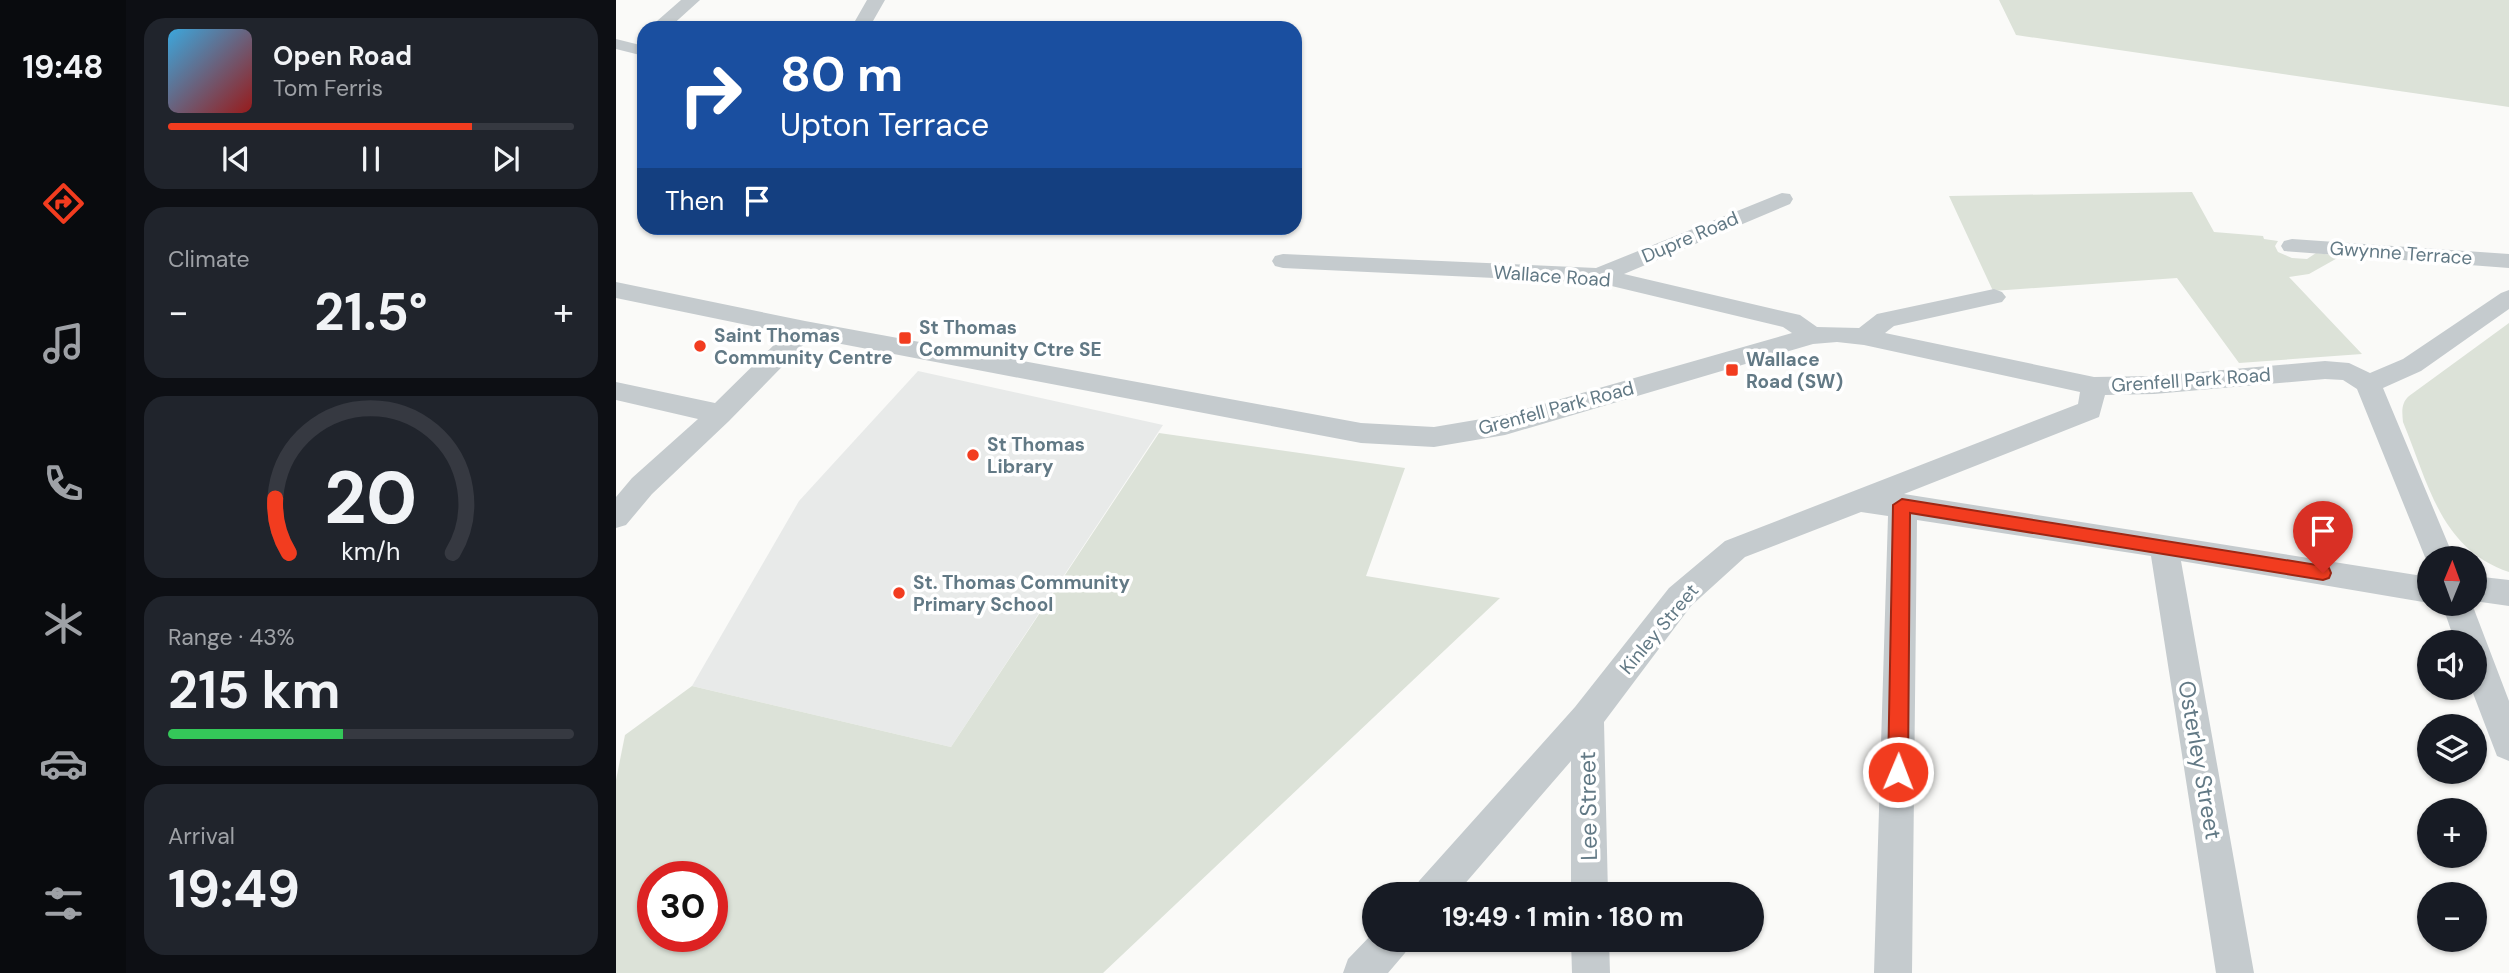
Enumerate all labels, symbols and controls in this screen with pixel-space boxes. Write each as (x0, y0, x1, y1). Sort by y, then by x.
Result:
text: Open Road (273, 39, 412, 73)
text: 80 m (780, 42, 903, 106)
text: 19:48 (22, 46, 104, 88)
icon: right (665, 49, 756, 140)
text: Tom Ferris (273, 73, 383, 103)
text: Upton Terrace (780, 104, 989, 146)
icon: previous (217, 140, 255, 178)
icon: pause (352, 140, 390, 178)
icon: next (487, 140, 525, 178)
icon: directions (39, 179, 88, 228)
icon: arrive (738, 182, 776, 220)
text: Then (665, 184, 724, 218)
street label: Dupre Road (1638, 205, 1742, 269)
street label: Gwynne Terrace (2329, 236, 2473, 270)
text: Climate (168, 244, 250, 274)
street label: Wallace Road (1492, 259, 1612, 293)
text: 21.5° (314, 278, 428, 346)
text: − (168, 287, 189, 337)
text: + (553, 287, 574, 337)
place label: St Thomas Community Ctre SE (919, 315, 1102, 362)
icon: music (39, 319, 88, 368)
place label: Saint Thomas Community Centre (714, 323, 893, 370)
marker: St Thomas Community Ctre SE (897, 330, 913, 346)
marker: Saint Thomas Community Centre (692, 338, 708, 354)
place label: Wallace Road (SW) (1746, 347, 1843, 394)
marker: Wallace Road (SW) (1724, 362, 1740, 378)
street label: Grenfell Park Road (2110, 362, 2272, 398)
street label: Grenfell Park Road (1475, 375, 1637, 441)
place label: St Thomas Library (987, 432, 1085, 479)
marker: St Thomas Library (965, 447, 981, 463)
text: 20 (325, 451, 417, 546)
icon: phone (39, 459, 88, 508)
pin (2293, 501, 2353, 573)
icon: arrive (2304, 512, 2342, 550)
text: km/h (341, 534, 401, 567)
north arrow (2417, 546, 2487, 616)
map controls (2417, 546, 2487, 952)
place label: St. Thomas Community Primary School (913, 570, 1130, 617)
street label: Kinley Street (1614, 579, 1704, 679)
marker: St. Thomas Community Primary School (891, 585, 907, 601)
icon: climate (39, 599, 88, 648)
text: Range · 43% (168, 622, 295, 652)
button: sound (2417, 630, 2487, 700)
text: 215 km (168, 656, 340, 724)
street label: Osterley Street (2171, 678, 2229, 842)
button: layers (2417, 714, 2487, 784)
position arrow (1861, 735, 1935, 809)
icon: car (39, 739, 88, 788)
street label: Lee Street (1572, 751, 1604, 861)
button: + (2417, 798, 2487, 868)
text: Arrival (168, 821, 235, 851)
text: 19:49 (168, 855, 300, 923)
speed limit sign: 30 (637, 861, 728, 952)
icon: filters (39, 879, 88, 928)
button: − (2417, 882, 2487, 952)
text: 19:49 · 1 min · 180 m (1442, 900, 1684, 934)

